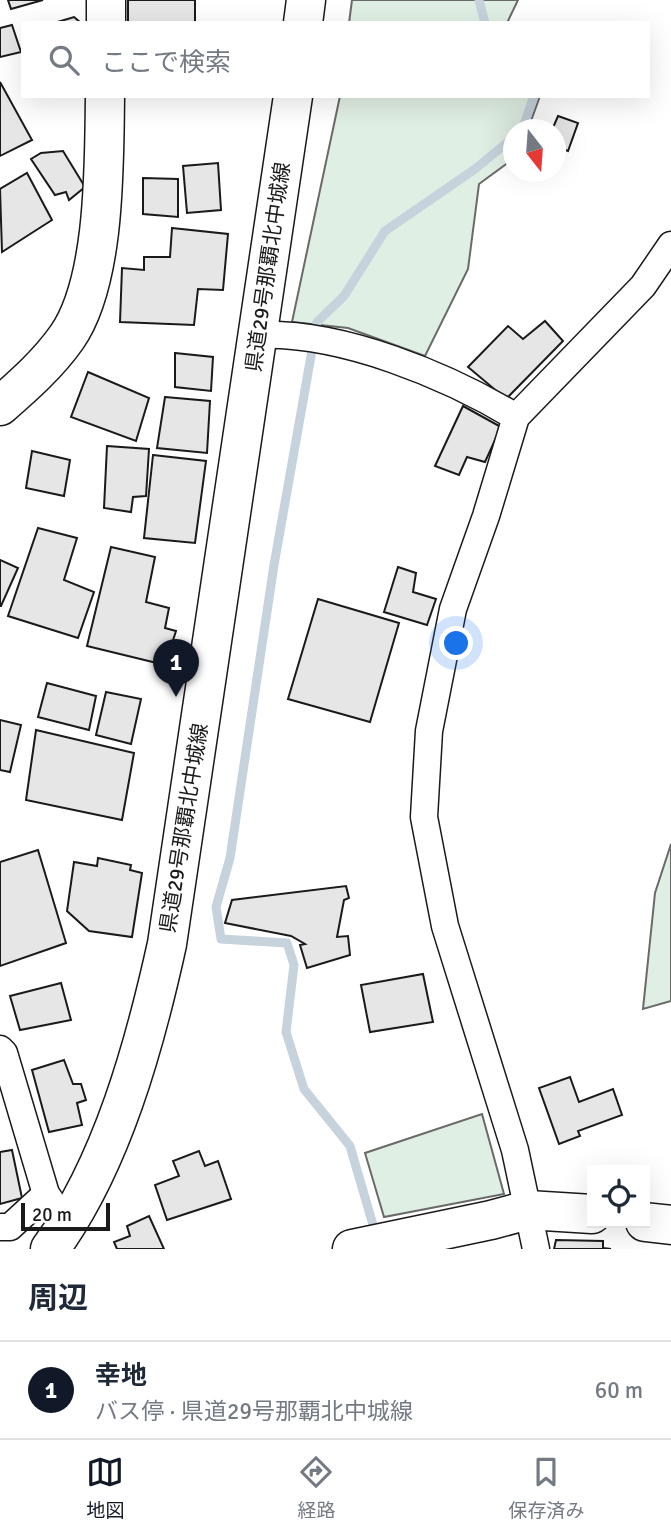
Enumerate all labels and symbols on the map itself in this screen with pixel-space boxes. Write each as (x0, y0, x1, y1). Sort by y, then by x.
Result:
north arrow (503, 119, 566, 182)
street label: 県道29号那覇北中城線 (240, 160, 296, 374)
your location (439, 626, 473, 660)
pin: 1 (153, 639, 199, 697)
street label: 県道29号那覇北中城線 (155, 721, 213, 935)
scale bar (21, 1200, 110, 1232)

